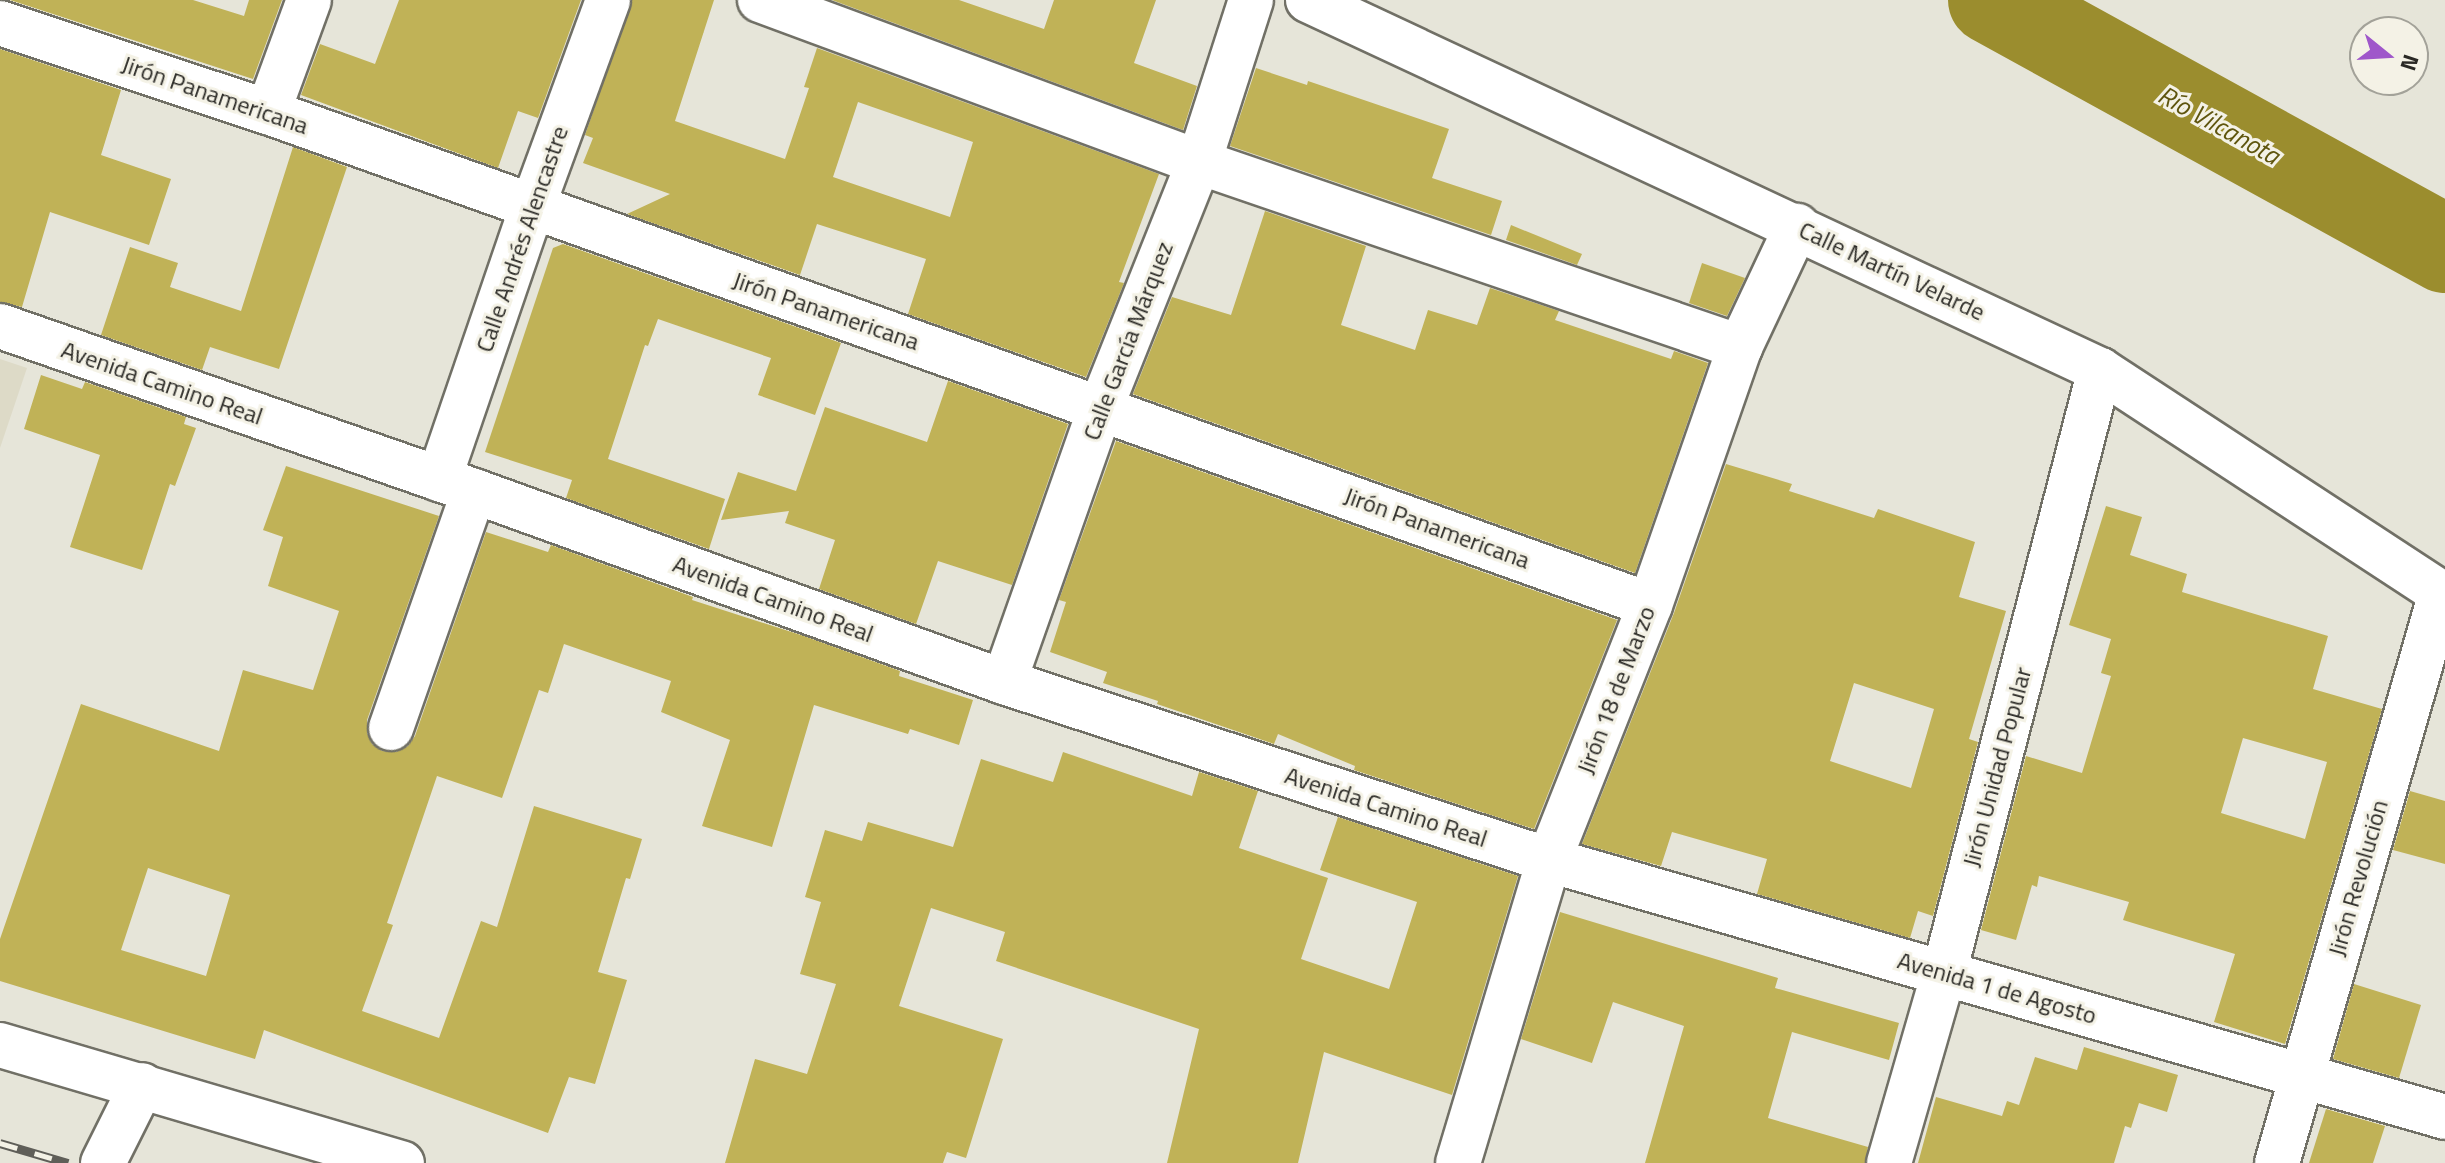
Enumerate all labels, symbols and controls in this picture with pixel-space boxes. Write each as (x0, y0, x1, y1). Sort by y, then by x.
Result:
north arrow (2349, 16, 2429, 96)
street label: Jirón Panamericana (118, 50, 312, 140)
text: N (2391, 50, 2428, 75)
water label: Río Vilcanota (2153, 79, 2285, 171)
street label: Calle Andrés Alencastre (470, 122, 574, 356)
street label: Calle Martín Velarde (1795, 215, 1989, 327)
street label: Calle García Márquez (1077, 238, 1179, 444)
street label: Jirón Panamericana (729, 266, 923, 356)
street label: Avenida Camino Real (58, 335, 266, 431)
street label: Jirón Panamericana (1340, 481, 1534, 575)
street label: Avenida Camino Real (669, 549, 877, 649)
street label: Jirón 18 de Marzo (1571, 602, 1661, 778)
street label: Jirón Unidad Popular (1957, 664, 2037, 870)
street label: Avenida Camino Real (1281, 761, 1491, 853)
street label: Jirón Revolución (2322, 797, 2394, 959)
street label: Avenida 1 de Agosto (1894, 946, 2100, 1030)

